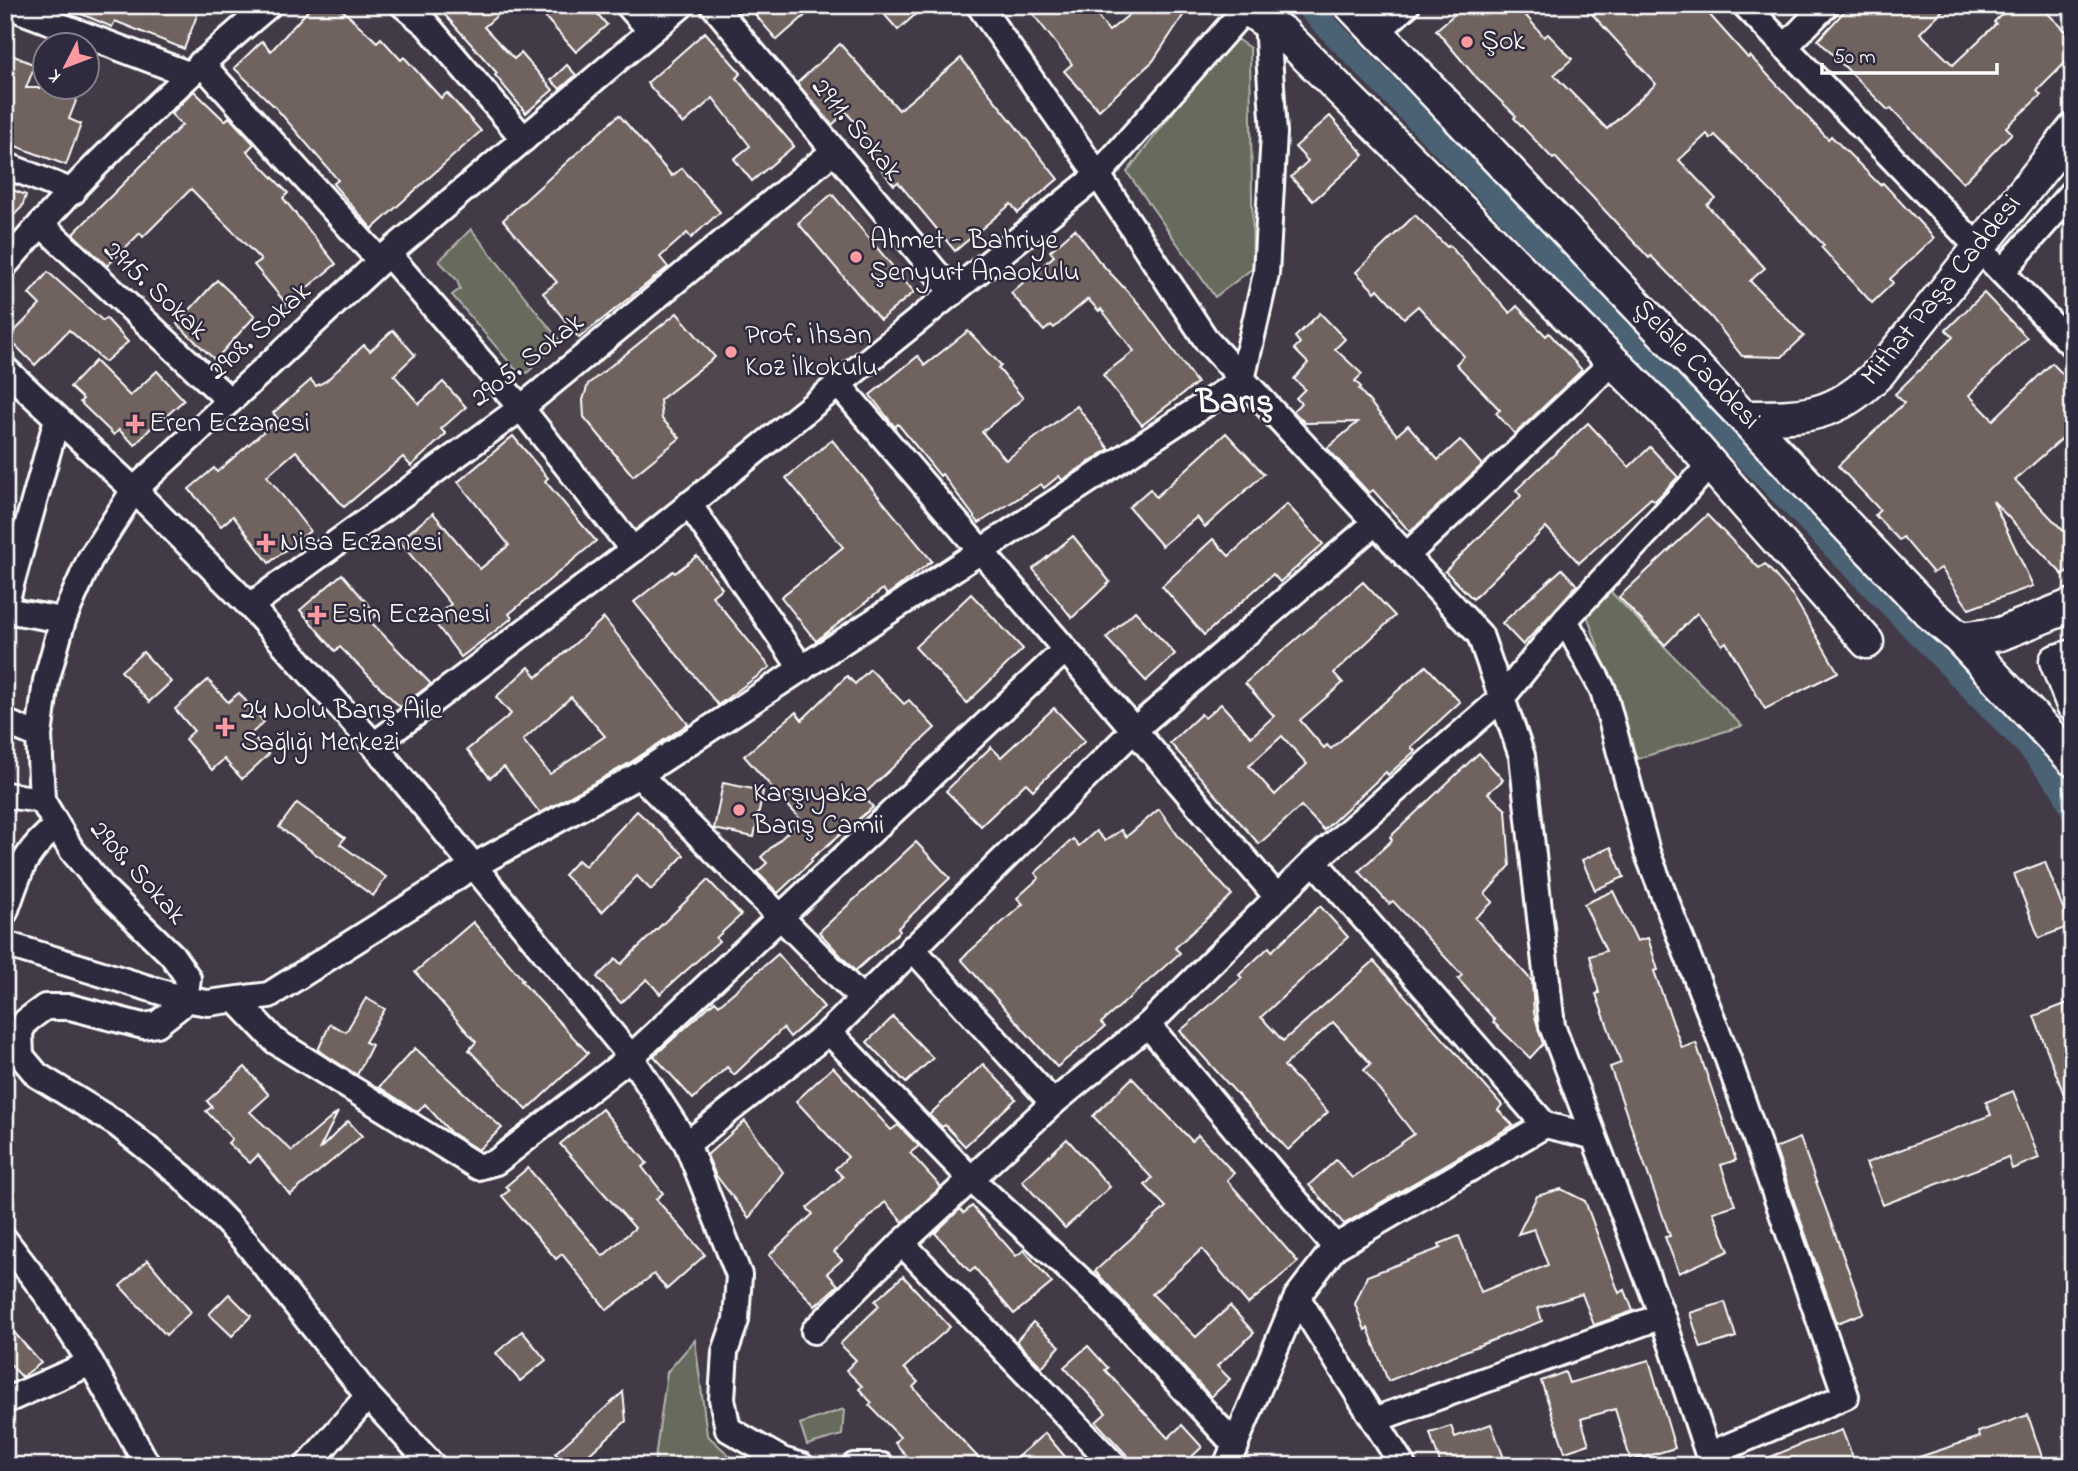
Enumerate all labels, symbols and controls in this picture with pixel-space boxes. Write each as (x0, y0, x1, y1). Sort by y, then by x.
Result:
place label: Şok (1481, 22, 1526, 63)
north arrow (32, 32, 102, 102)
scale bar (1822, 32, 1997, 76)
marker: Şok (1459, 34, 1475, 50)
text: 50 m (1833, 43, 1876, 73)
text: K (42, 63, 68, 88)
street label: 2911. Sokak (800, 69, 912, 191)
street label: Mithat Paşa Caddesi (1852, 186, 2032, 396)
place label: Ahmet - Bahriye Şenyurt Anaokulu (870, 221, 1080, 294)
street label: 2915. Sokak (93, 231, 218, 351)
marker: Ahmet - Bahriye Şenyurt Anaokulu (848, 249, 864, 265)
street label: 2908. Sokak (199, 273, 322, 391)
street label: Şelale Caddesi (1623, 290, 1769, 440)
street label: 2905. Sokak (462, 303, 594, 419)
place label: Prof. İhsan Koz İlkokulu (745, 316, 878, 389)
marker: Prof. İhsan Koz İlkokulu (723, 344, 739, 360)
district label: Barış (1194, 378, 1274, 429)
place label: Eren Eczanesi (149, 404, 310, 445)
marker: Eren Eczanesi (127, 416, 143, 432)
place label: Nisa Eczanesi (280, 523, 442, 564)
marker: Nisa Eczanesi (258, 535, 274, 551)
place label: Esin Eczanesi (331, 595, 490, 636)
marker: Esin Eczanesi (309, 607, 325, 623)
place label: 24 Nolu Barış Aile Sağlığı Merkezi (241, 691, 443, 764)
marker: 24 Nolu Barış Aile Sağlığı Merkezi (215, 717, 235, 737)
place label: Karşıyaka Barış Camii (752, 774, 884, 847)
marker: Karşıyaka Barış Camii (731, 802, 747, 818)
street label: 2908. Sokak (79, 811, 196, 935)

